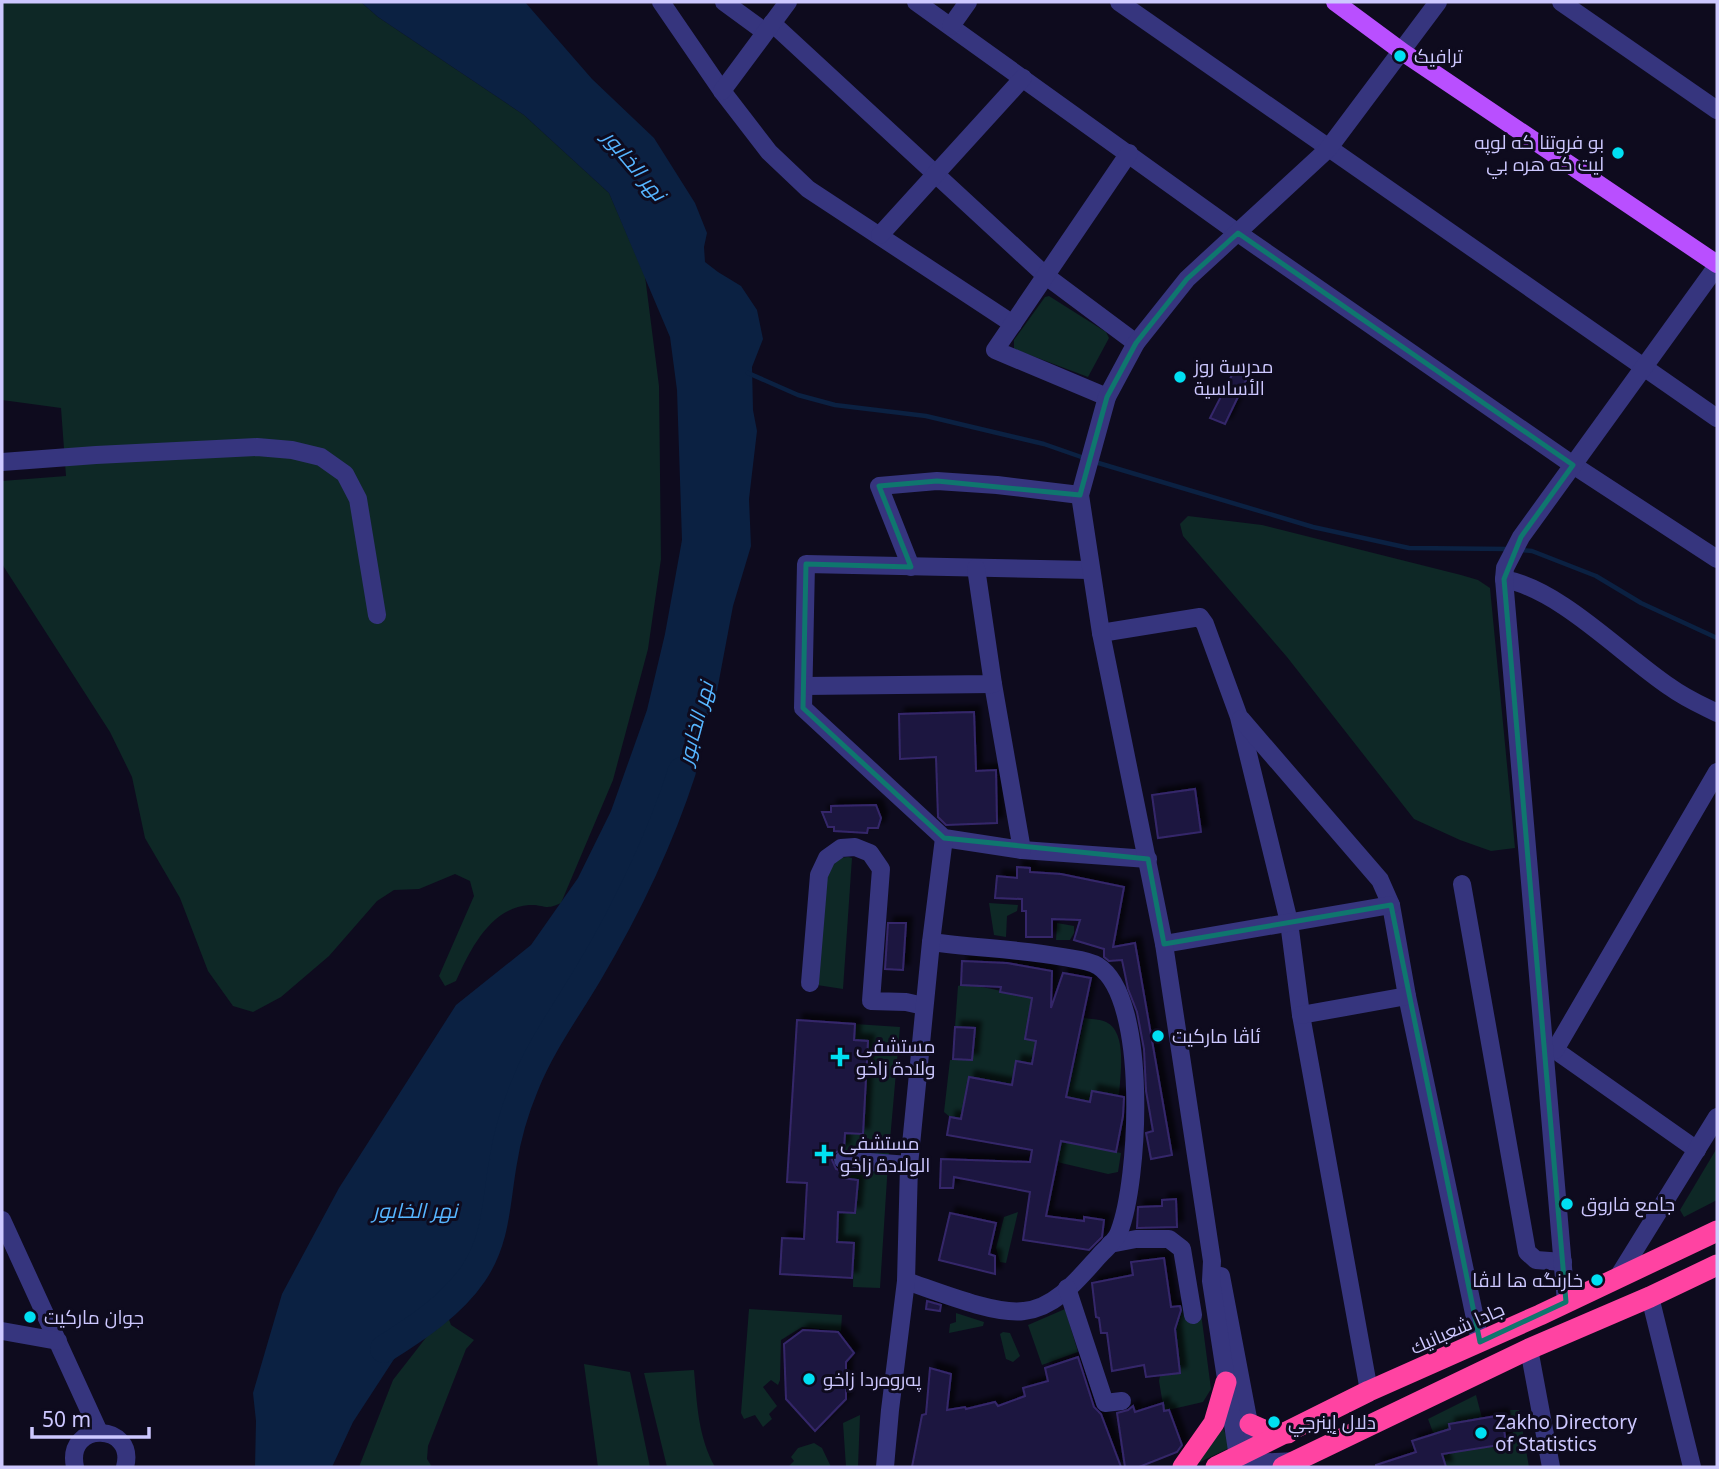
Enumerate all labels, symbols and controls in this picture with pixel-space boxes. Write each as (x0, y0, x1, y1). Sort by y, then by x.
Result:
place label: ترافیک (1414, 43, 1463, 69)
marker: ترافیک (1392, 48, 1408, 64)
water label: نهر الخابور (595, 121, 675, 208)
place label: بو فروتنا كه لوپه ليت كه هره بي (1474, 129, 1604, 179)
marker: بو فروتنا كه لوپه ليت كه هره بي (1610, 145, 1626, 161)
place label: مدرسة روز الأساسية (1193, 353, 1273, 401)
marker: مدرسة روز الأساسية (1172, 369, 1188, 385)
water label: نهر الخابور (670, 676, 720, 770)
place label: ئاڤا ماركيت (1172, 1023, 1261, 1049)
marker: ئاڤا ماركيت (1150, 1028, 1166, 1044)
place label: مستشفى ولادة زاخو (856, 1033, 935, 1081)
marker: مستشفى ولادة زاخو (830, 1047, 850, 1067)
place label: مستشفى الولادة زاخو (840, 1130, 930, 1178)
marker: مستشفى الولادة زاخو (814, 1144, 834, 1164)
place label: جامع فاروق (1581, 1191, 1675, 1218)
water label: نهر الخابور (370, 1196, 460, 1224)
marker: جامع فاروق (1559, 1196, 1575, 1212)
place label: خارنگه ها لاڤا (1472, 1267, 1583, 1293)
marker: خارنگه ها لاڤا (1589, 1272, 1605, 1288)
street label: جادا شعبانيك (1406, 1296, 1508, 1360)
place label: جوان ماركيت (44, 1304, 144, 1330)
marker: جوان ماركيت (22, 1309, 38, 1325)
place label: په‌روه‌ردا زاخو (823, 1366, 921, 1392)
marker: په‌روه‌ردا زاخو (801, 1371, 817, 1387)
scale bar (32, 1396, 149, 1440)
text: 50 m (42, 1405, 91, 1433)
place label: دلال إينرجي (1288, 1409, 1376, 1437)
place label: Zakho Directory of Statistics (1495, 1409, 1637, 1457)
marker: دلال إينرجي (1266, 1414, 1282, 1430)
marker: Zakho Directory of Statistics (1473, 1425, 1489, 1441)

